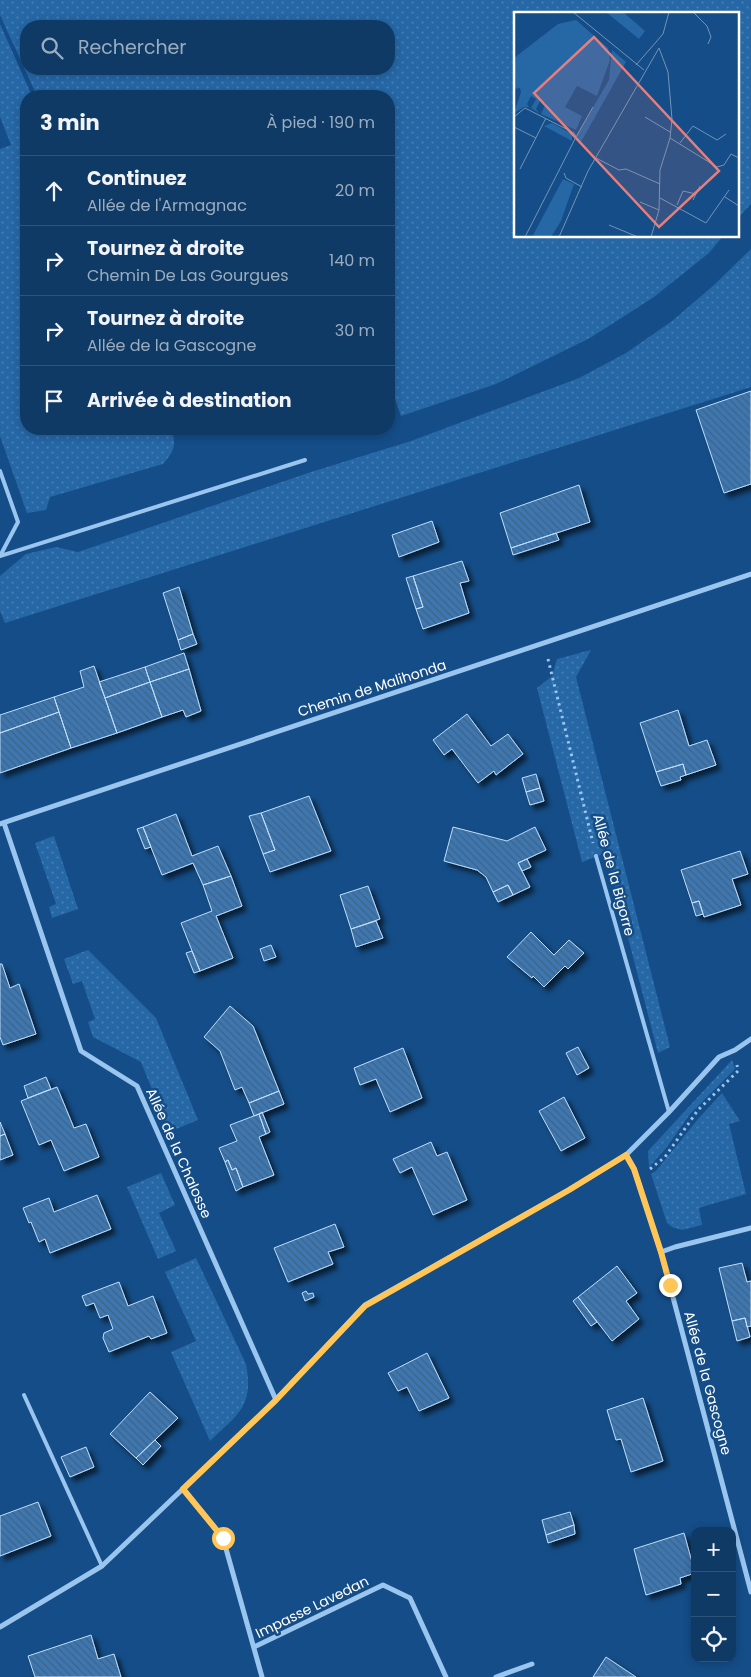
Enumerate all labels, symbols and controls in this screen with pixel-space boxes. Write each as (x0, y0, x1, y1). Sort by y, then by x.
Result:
inset map (514, 12, 738, 238)
search box (20, 20, 395, 75)
icon: search (38, 34, 66, 62)
text: Rechercher (78, 34, 186, 61)
text: 3 min (40, 108, 100, 137)
text: À pied · 190 m (267, 111, 375, 134)
text: Continuez (87, 165, 186, 192)
icon: ahead (40, 177, 68, 205)
text: 20 m (335, 179, 375, 202)
text: Allée de l'Armagnac (87, 194, 247, 217)
text: Tournez à droite (87, 235, 244, 262)
icon: right (40, 247, 68, 275)
text: 140 m (329, 249, 375, 272)
text: Chemin De Las Gourgues (87, 264, 289, 287)
text: Tournez à droite (87, 305, 244, 332)
icon: right (40, 317, 68, 345)
text: 30 m (335, 319, 375, 342)
text: Allée de la Gascogne (87, 334, 256, 357)
icon: arrive (40, 387, 68, 415)
text: Arrivée à destination (87, 387, 292, 414)
street label: Chemin de Malihonda (295, 655, 449, 721)
street label: Allée de la Bigorre (588, 812, 640, 939)
street label: Allée de la Chalosse (141, 1085, 217, 1222)
route end (659, 1274, 682, 1297)
street label: Allée de la Gascogne (679, 1309, 737, 1457)
route start (212, 1527, 235, 1550)
map controls (691, 1527, 736, 1662)
button: + (691, 1527, 736, 1572)
street label: Impasse Lavedan (252, 1571, 372, 1643)
button: − (691, 1572, 736, 1617)
button: locate (691, 1617, 736, 1662)

